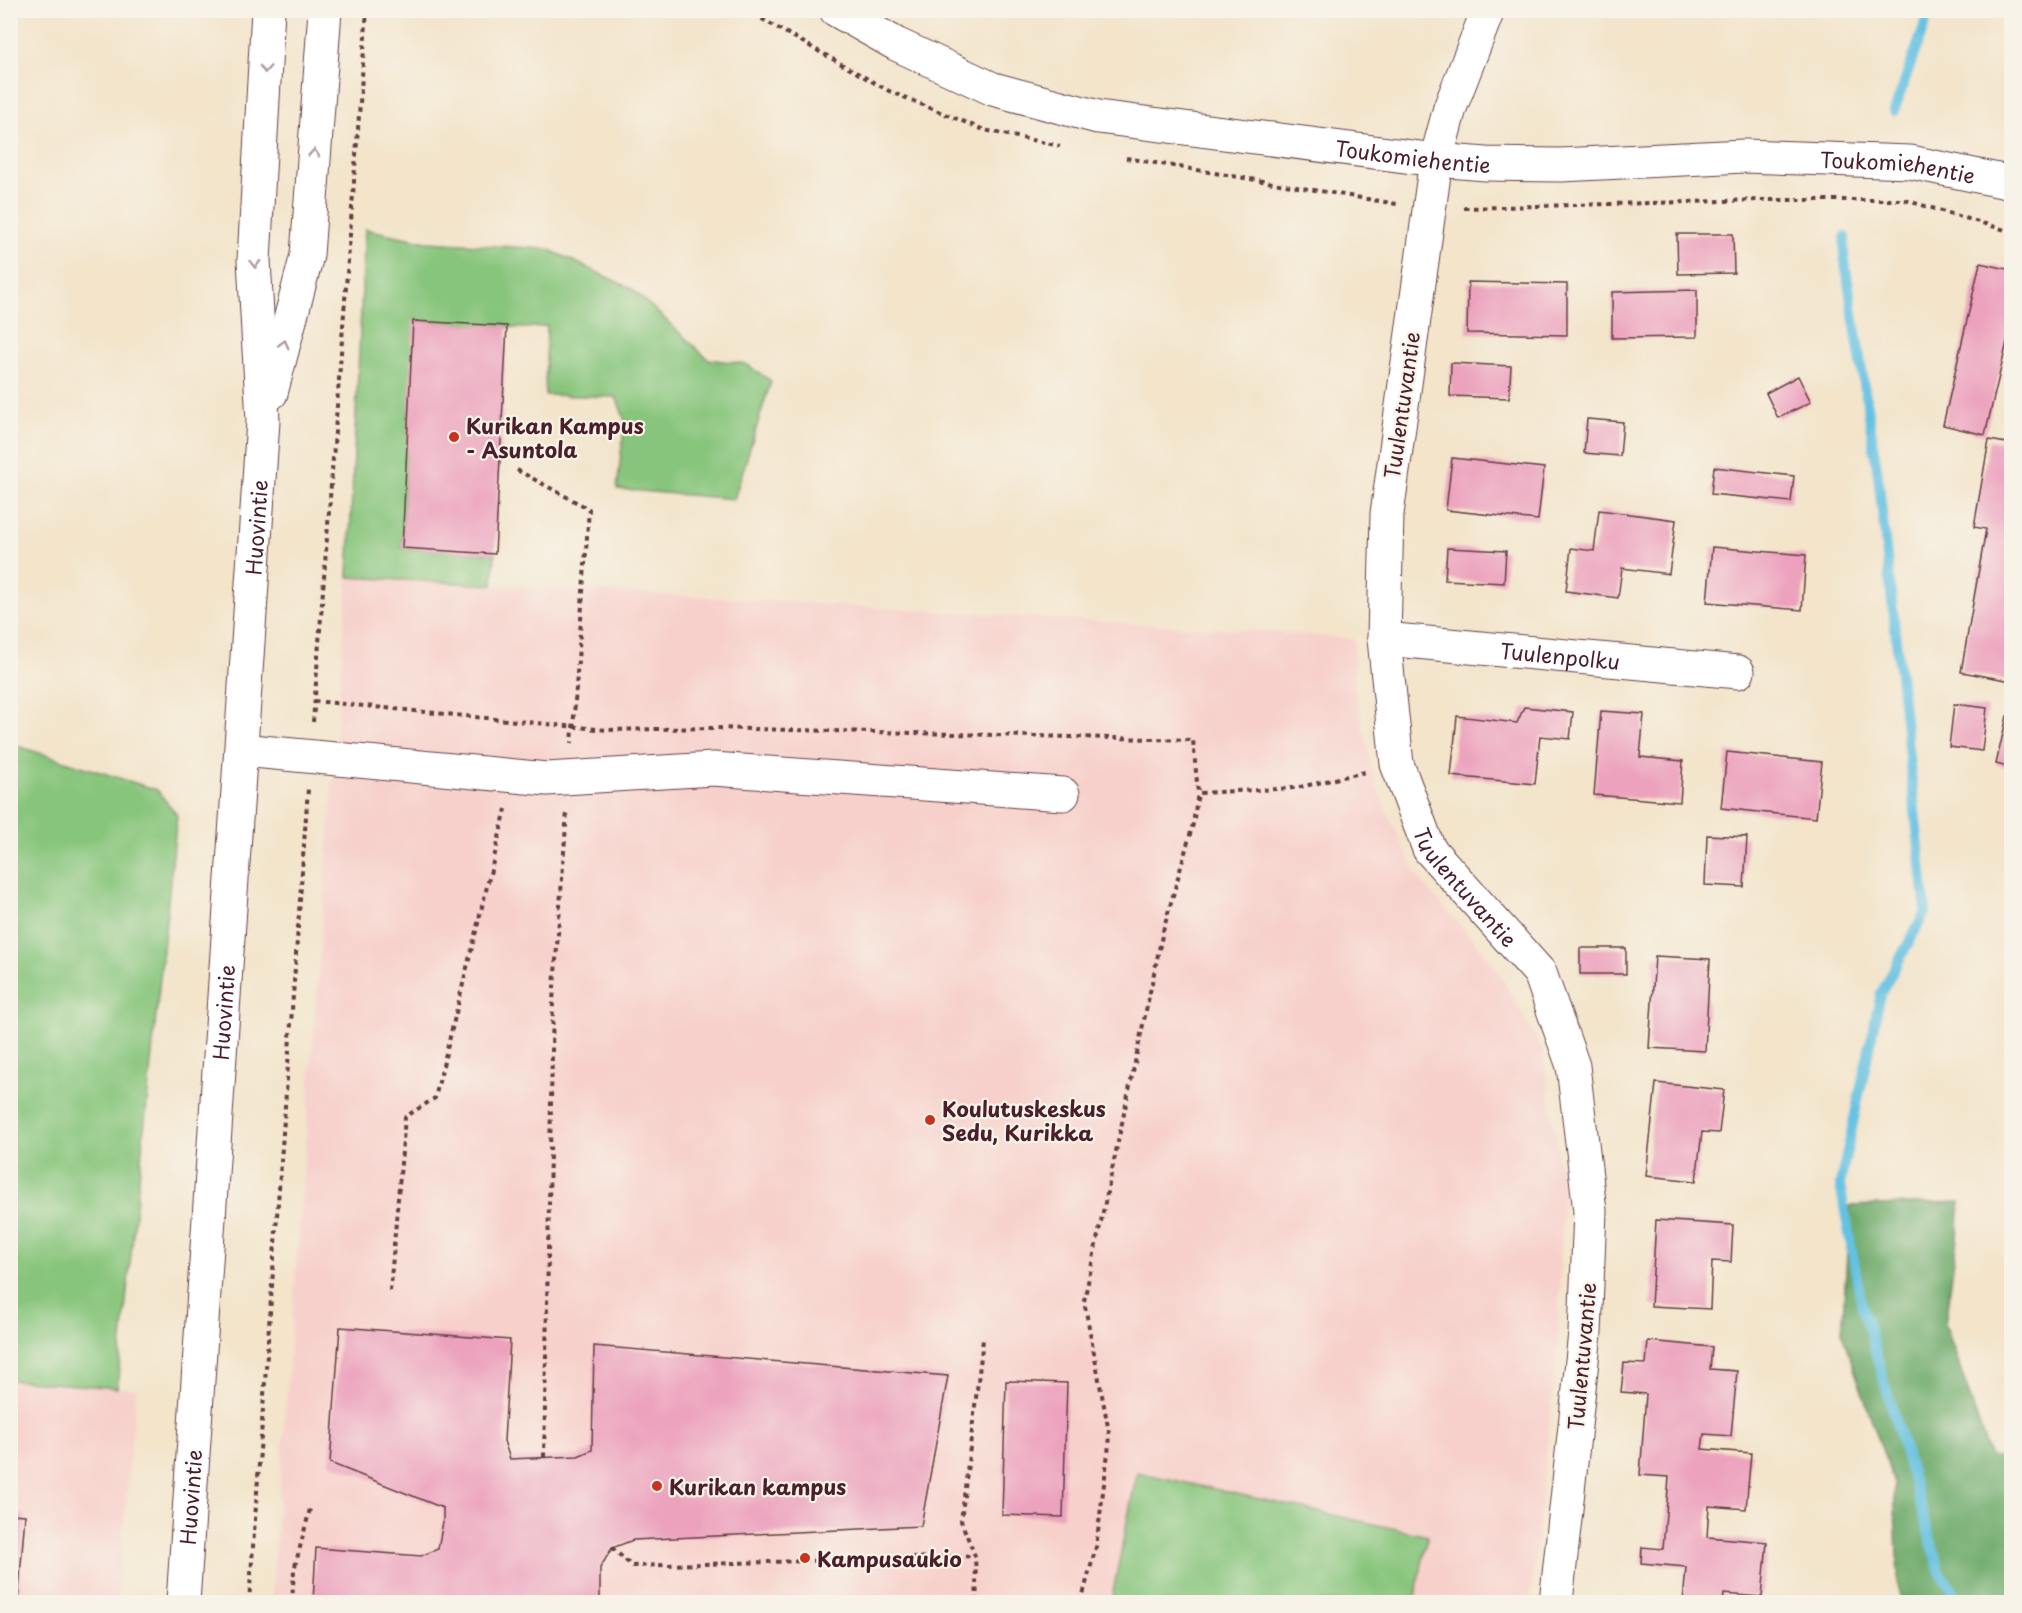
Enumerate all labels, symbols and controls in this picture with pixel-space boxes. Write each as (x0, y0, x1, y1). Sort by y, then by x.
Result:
one-way arrow (259, 64, 272, 73)
street label: Toukomiehentie (1333, 131, 1492, 180)
street label: Toukomiehentie (1820, 143, 1978, 191)
one-way arrow (308, 148, 321, 157)
one-way arrow (249, 259, 261, 268)
street label: Tuulentuvantie (1375, 329, 1427, 481)
one-way arrow (276, 339, 289, 349)
place label: Kurikan Kampus - Asuntola (466, 409, 644, 465)
marker: Kurikan Kampus - Asuntola (447, 430, 461, 444)
street label: Huovintie (237, 479, 275, 576)
street label: Tuulenpolku (1499, 634, 1622, 677)
street label: Tuulentuvantie (1406, 823, 1525, 954)
street label: Huovintie (204, 964, 242, 1061)
place label: Koulutuskeskus Sedu, Kurikka (942, 1092, 1106, 1148)
marker: Koulutuskeskus Sedu, Kurikka (923, 1113, 937, 1127)
street label: Tuulentuvantie (1559, 1281, 1603, 1431)
street label: Huovintie (171, 1448, 209, 1546)
place label: Kurikan kampus (669, 1470, 846, 1502)
marker: Kurikan kampus (650, 1479, 664, 1493)
place label: Kampusaukio (817, 1542, 962, 1574)
marker: Kampusaukio (798, 1551, 812, 1565)

